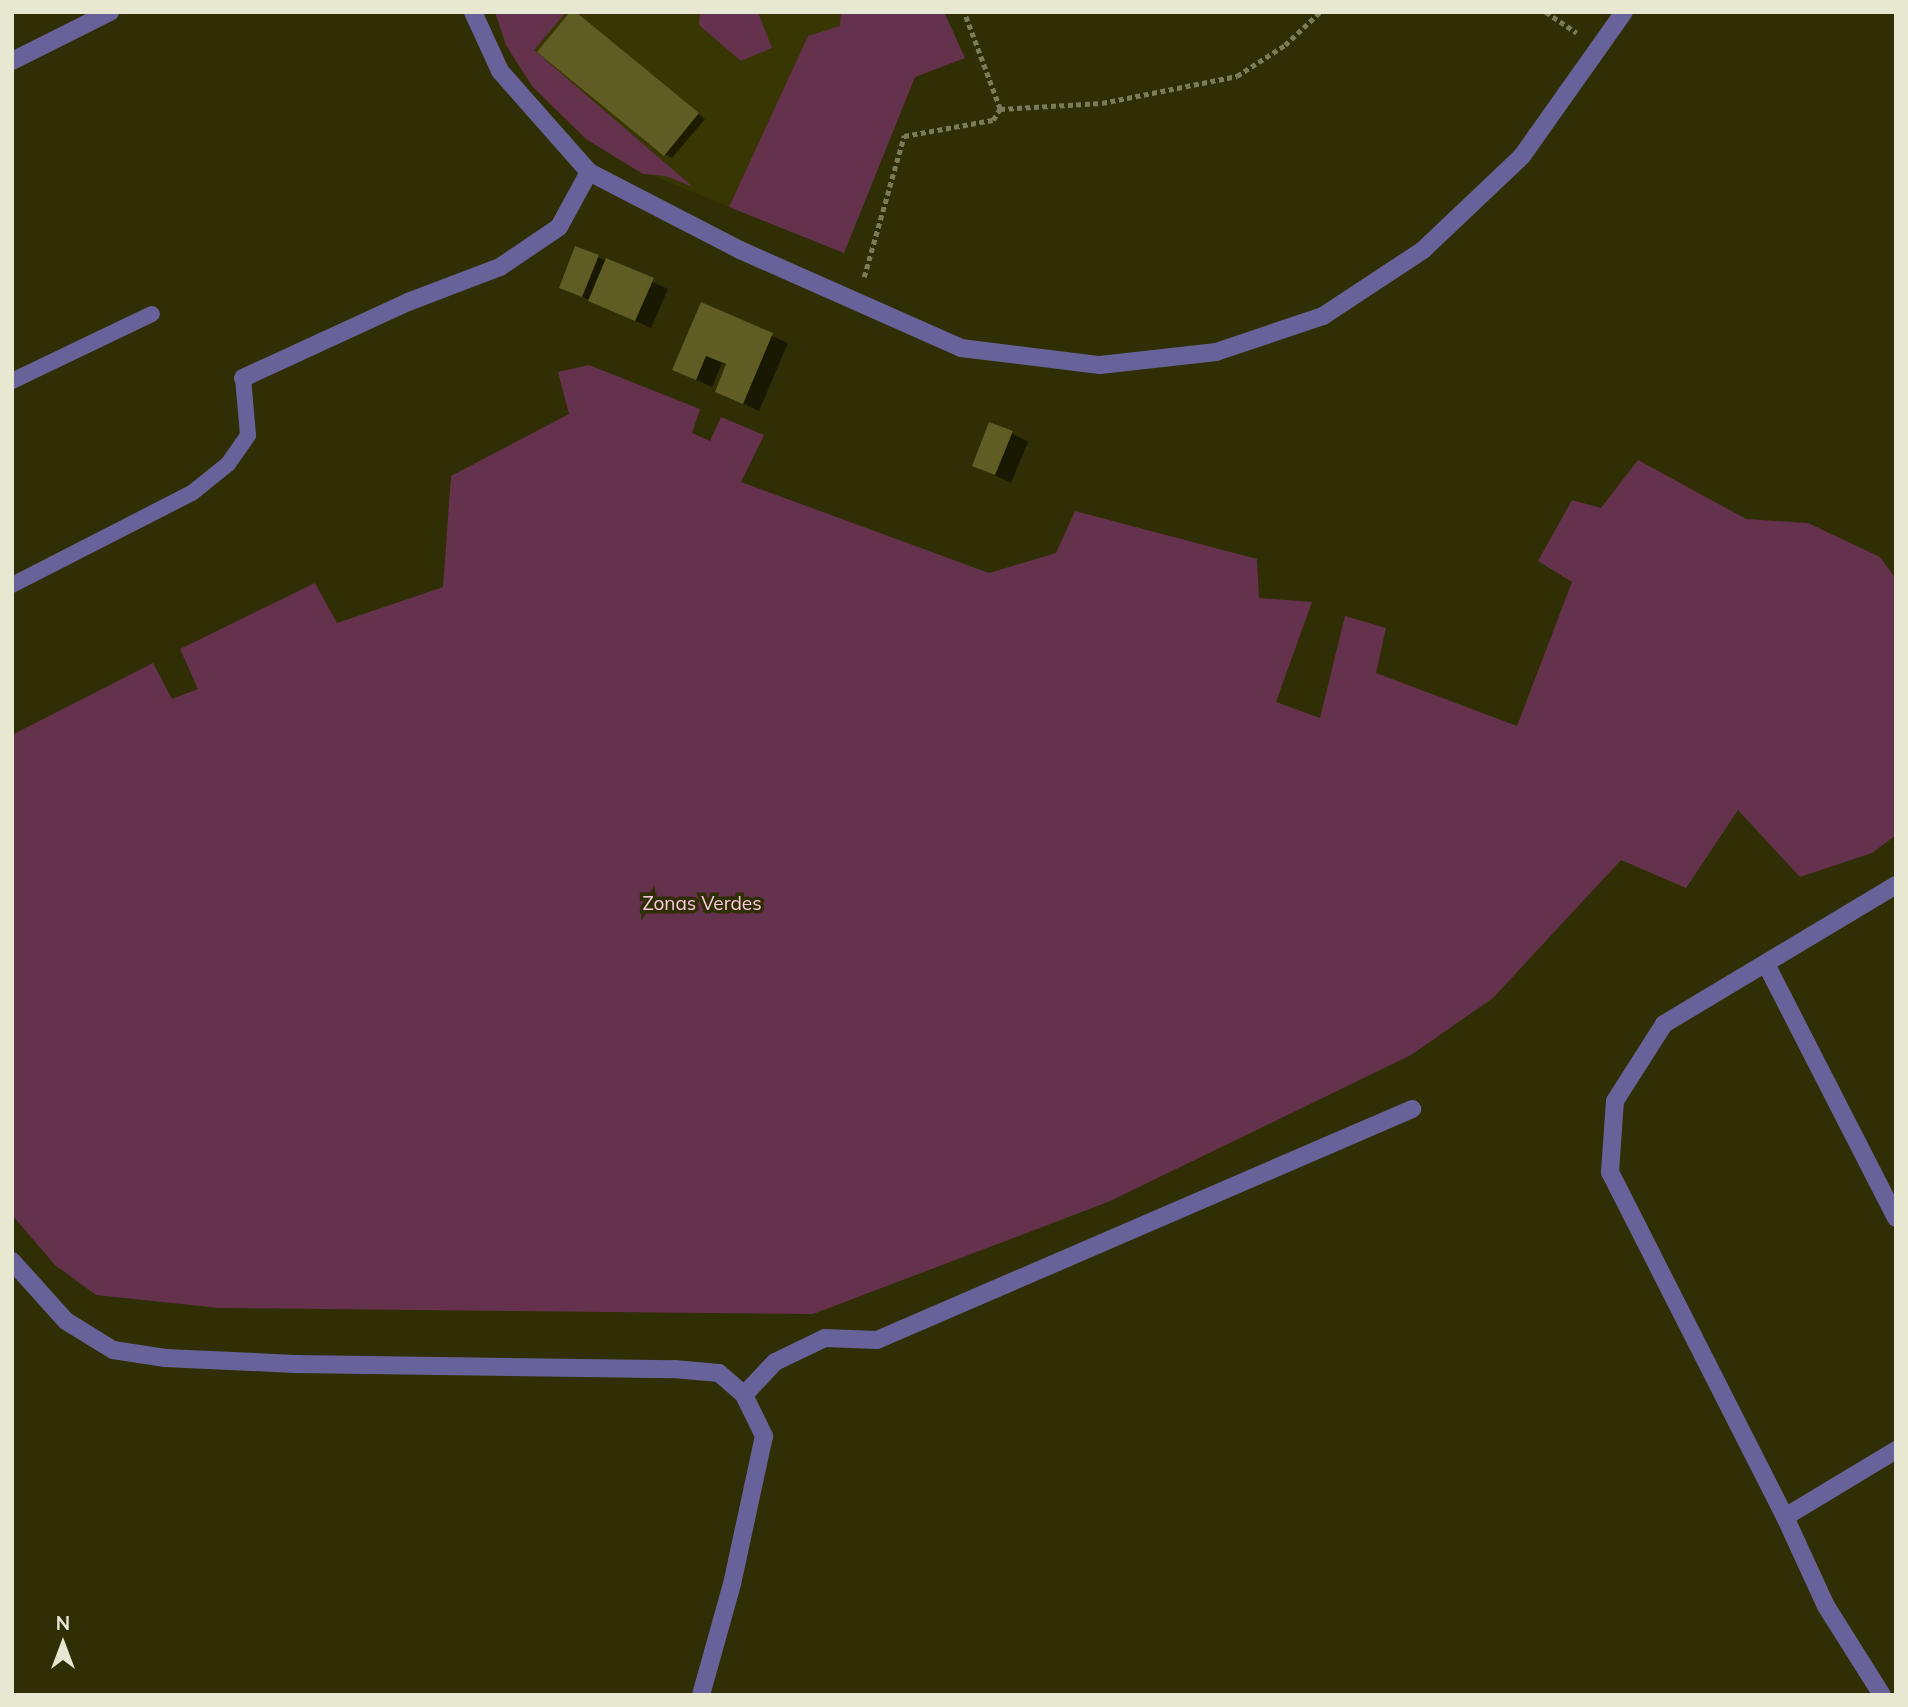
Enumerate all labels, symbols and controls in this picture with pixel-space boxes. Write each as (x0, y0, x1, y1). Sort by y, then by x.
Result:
park label: Zonas Verdes (642, 893, 762, 915)
north arrow (28, 1609, 98, 1679)
text: N (56, 1611, 70, 1635)

